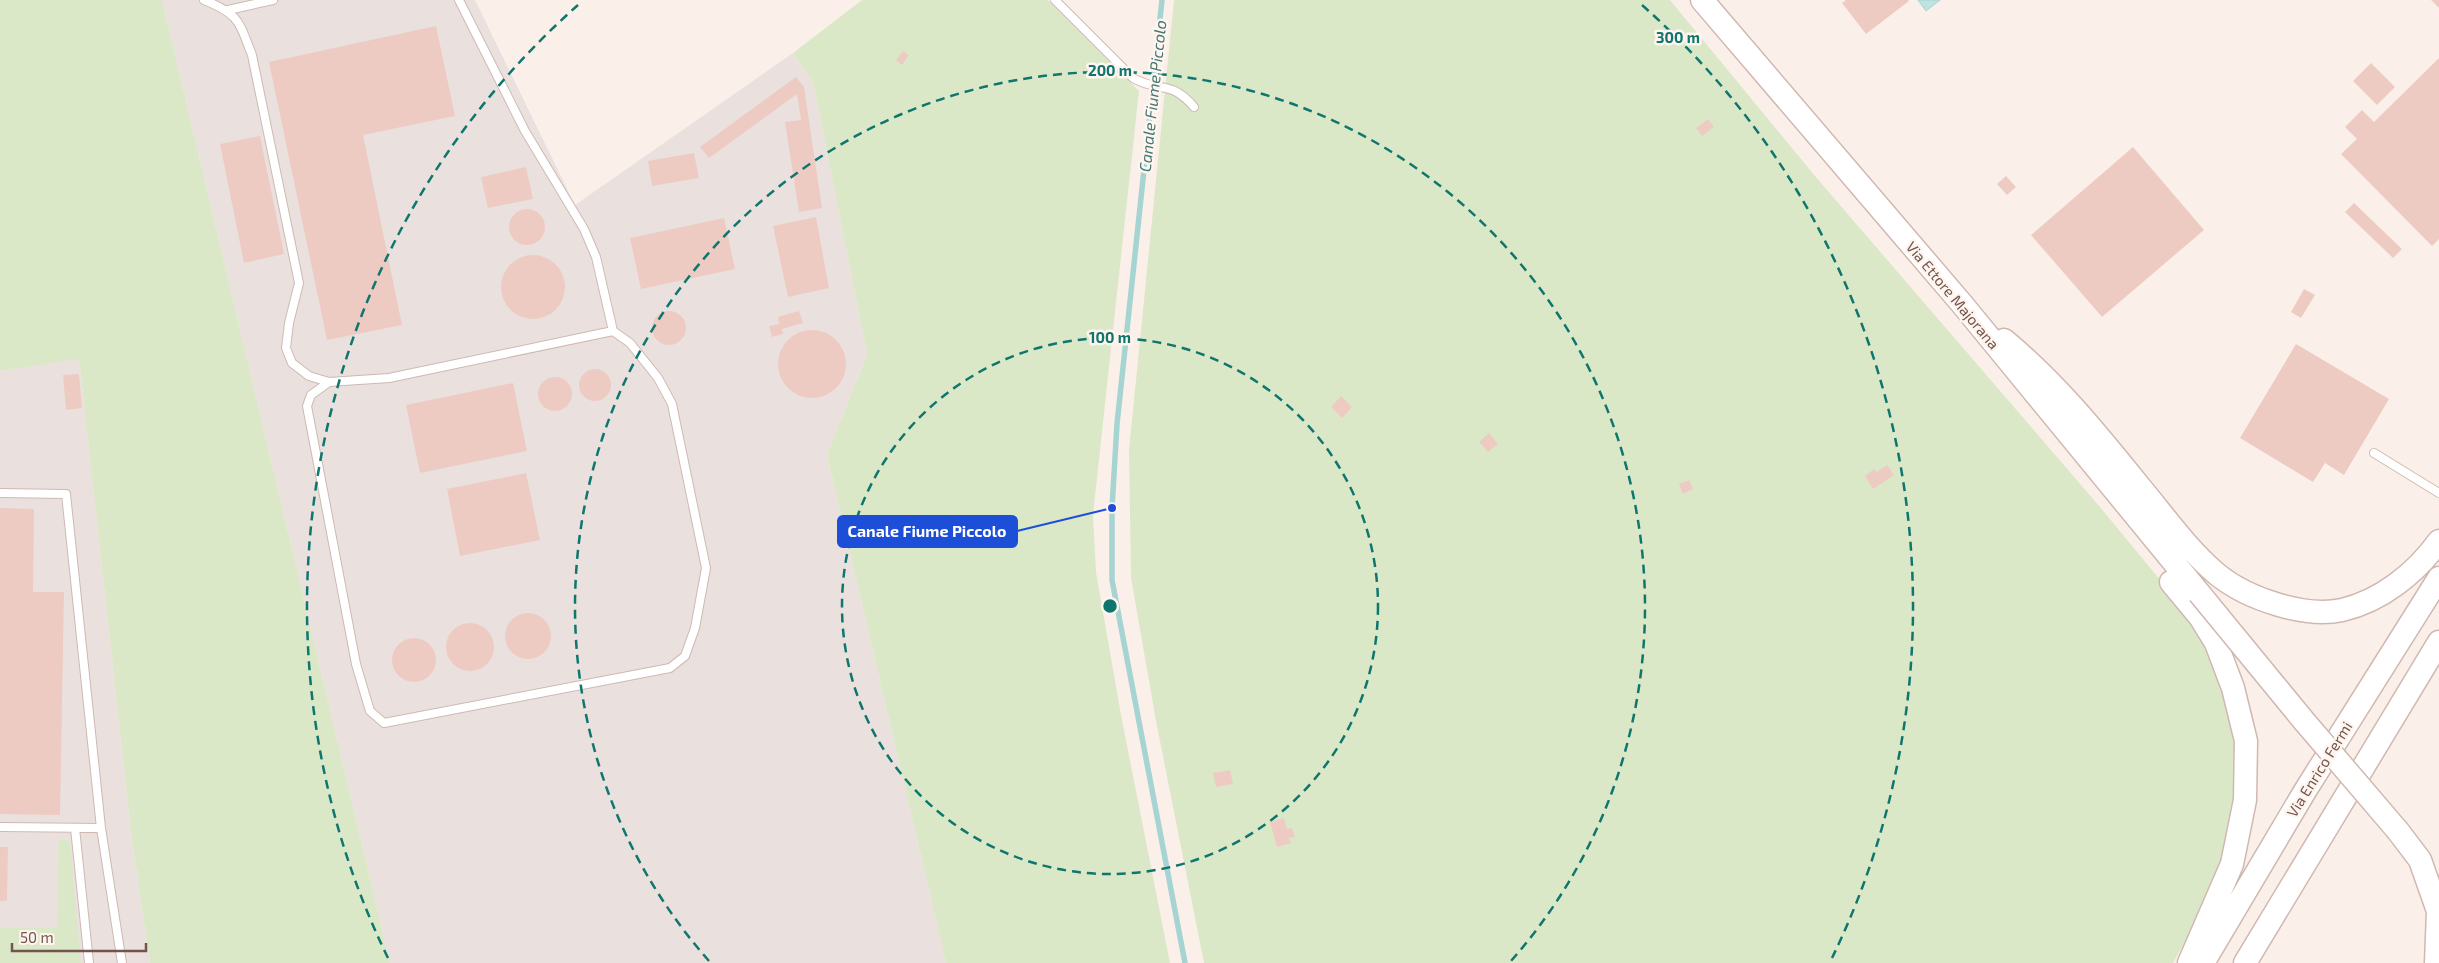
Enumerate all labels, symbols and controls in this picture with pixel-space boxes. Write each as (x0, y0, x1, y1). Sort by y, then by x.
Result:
water label: Canale Fiume Piccolo (1135, 19, 1169, 173)
text: 300 m (1656, 28, 1700, 46)
text: 200 m (1088, 61, 1132, 79)
street label: Via Ettore Majorana (1902, 238, 2003, 353)
text: 100 m (1089, 328, 1131, 346)
callout: Canale Fiume Piccolo (838, 516, 1017, 547)
text: Canale Fiume Piccolo (848, 521, 1006, 540)
centre of rings (1101, 597, 1119, 615)
street label: Via Enrico Fermi (2282, 718, 2356, 820)
scale bar (12, 920, 146, 952)
text: 50 m (20, 928, 54, 946)

